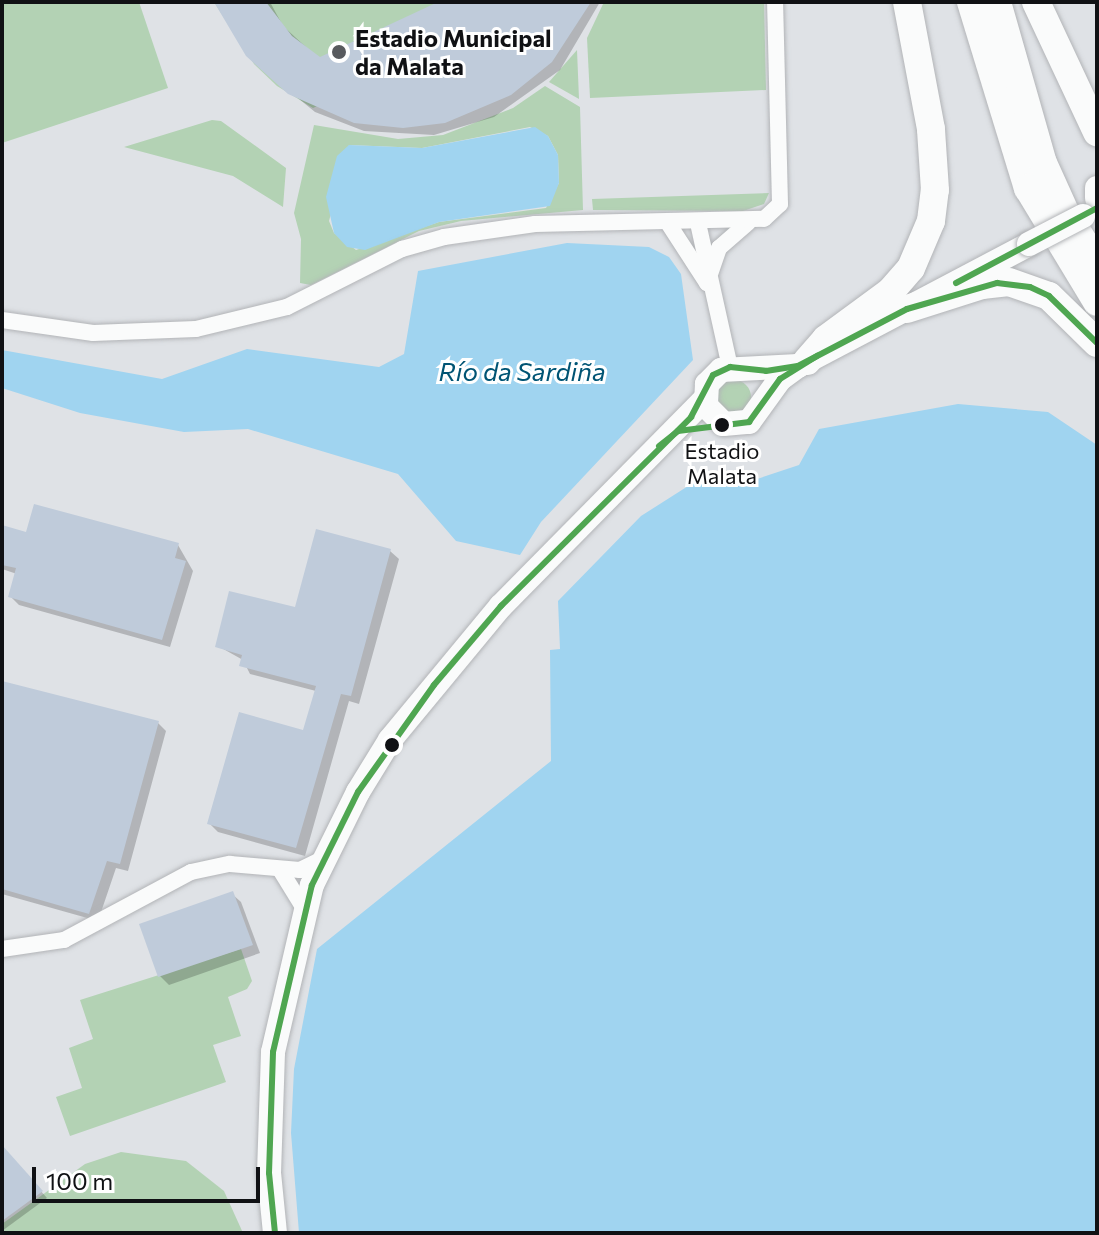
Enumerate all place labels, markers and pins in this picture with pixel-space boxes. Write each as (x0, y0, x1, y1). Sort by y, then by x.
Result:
place label: Estadio Municipal da Malata (355, 24, 552, 80)
marker: Estadio Municipal da Malata (330, 43, 348, 61)
marker: Estadio Malata (714, 417, 730, 433)
place label: Estadio Malata (685, 437, 759, 488)
unlabelled marker (384, 737, 400, 753)

